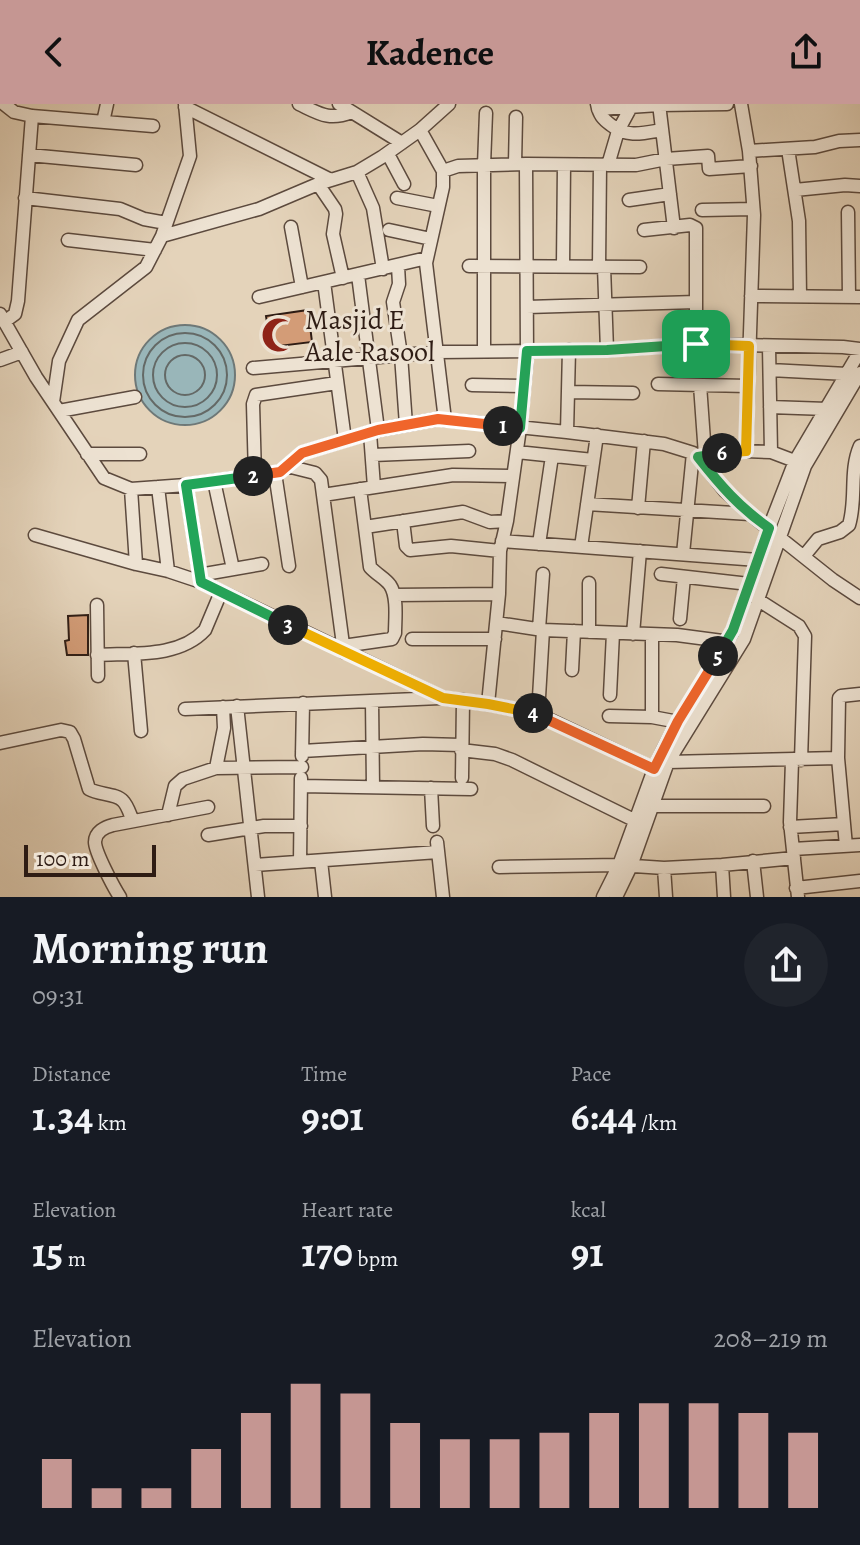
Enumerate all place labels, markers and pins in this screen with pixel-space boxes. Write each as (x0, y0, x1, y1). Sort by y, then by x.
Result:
place label: Masjid E Aale Rasool (304, 301, 435, 371)
pin (662, 310, 730, 378)
mosque icon: Masjid E Aale Rasool (260, 316, 298, 354)
pin: 1 (483, 406, 523, 446)
pin: 6 (702, 433, 742, 473)
pin: 2 (233, 456, 273, 496)
pin: 3 (268, 605, 308, 645)
pin: 5 (698, 636, 738, 676)
pin: 4 (513, 693, 553, 733)

